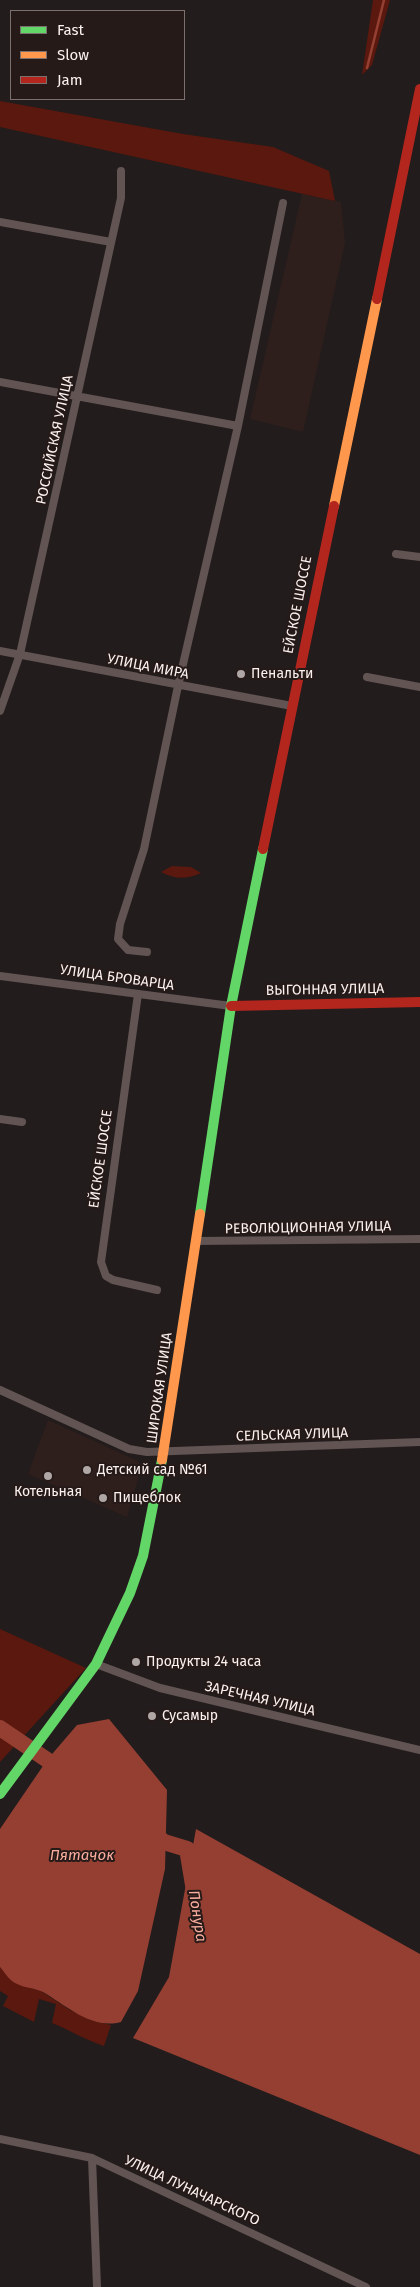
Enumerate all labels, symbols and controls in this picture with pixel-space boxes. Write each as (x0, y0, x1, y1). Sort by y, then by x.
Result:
legend (10, 10, 185, 100)
text: Fast (57, 21, 84, 39)
text: Slow (57, 46, 89, 64)
text: Jam (57, 71, 83, 89)
street label: РОССИЙСКАЯ УЛИЦА (33, 374, 77, 506)
street label: ЕЙСКОЕ ШОССЕ (280, 555, 316, 655)
street label: УЛИЦА МИРА (106, 651, 190, 683)
place label: Пенальти (251, 666, 314, 682)
marker: Пенальти (235, 668, 247, 680)
street label: УЛИЦА БРОВАРЦА (59, 962, 175, 994)
street label: ВЫГОННАЯ УЛИЦА (266, 981, 384, 999)
street label: ЕЙСКОЕ ШОССЕ (86, 1109, 116, 1209)
street label: РЕВОЛЮЦИОННАЯ УЛИЦА (225, 1218, 391, 1238)
street label: ШИРОКАЯ УЛИЦА (144, 1331, 176, 1445)
street label: СЕЛЬСКАЯ УЛИЦА (236, 1425, 348, 1445)
place label: Детский сад №61 (97, 1462, 208, 1478)
marker: Детский сад №61 (81, 1464, 93, 1476)
marker: Котельная (42, 1470, 54, 1482)
place label: Котельная (14, 1484, 82, 1500)
place label: Пищеблок (113, 1490, 181, 1506)
marker: Пищеблок (97, 1492, 109, 1504)
place label: Продукты 24 часа (146, 1654, 261, 1670)
marker: Продукты 24 часа (130, 1656, 142, 1668)
street label: ЗАРЕЧНАЯ УЛИЦА (203, 1678, 317, 1720)
place label: Сусамыр (162, 1708, 218, 1724)
marker: Сусамыр (146, 1710, 158, 1722)
water label: Пятачок (50, 1847, 114, 1865)
water label: Понура (184, 1889, 210, 1943)
street label: УЛИЦА ЛУНАЧАРСКОГО (122, 2152, 262, 2230)

